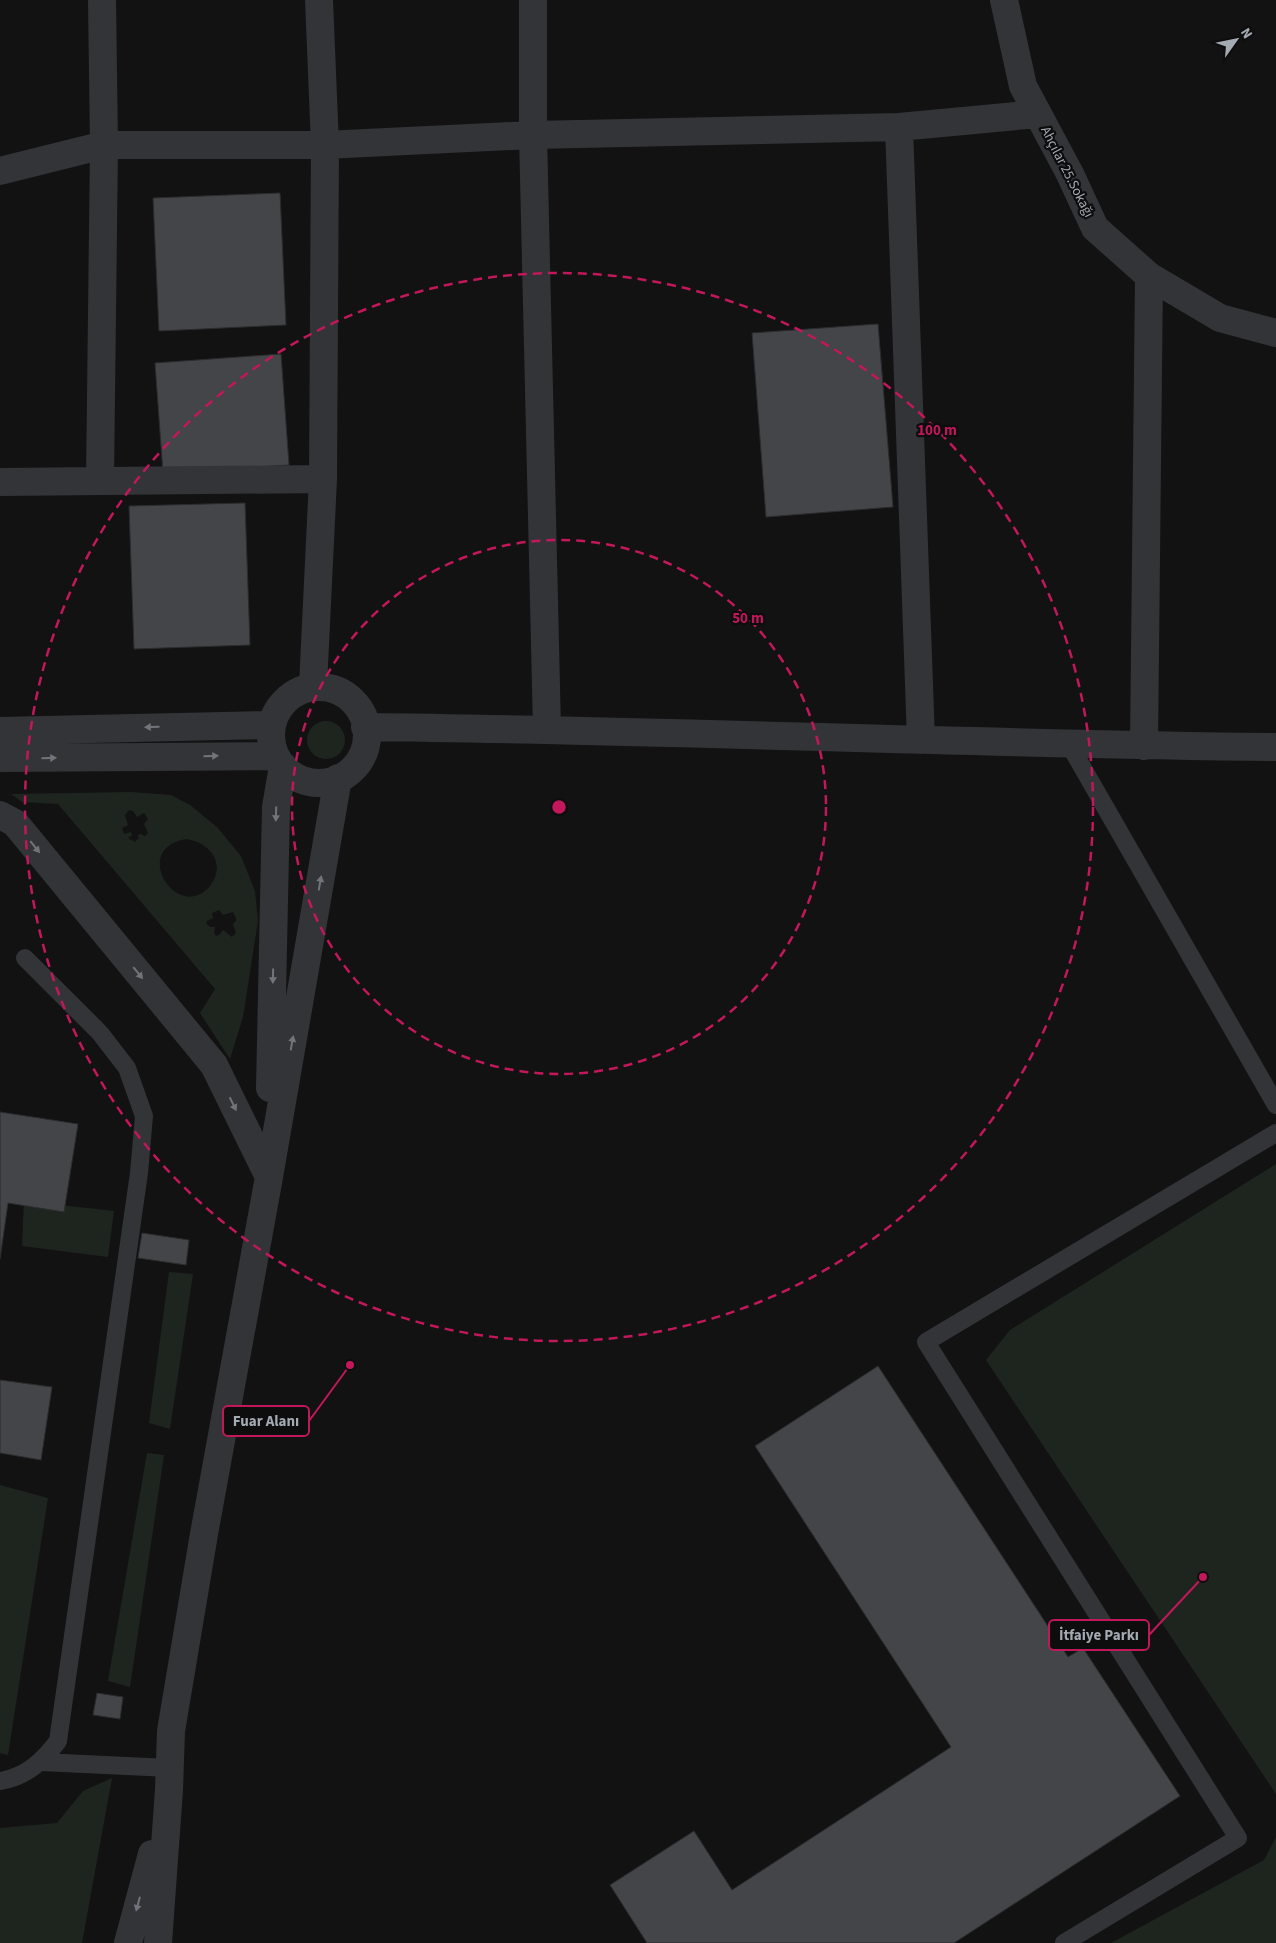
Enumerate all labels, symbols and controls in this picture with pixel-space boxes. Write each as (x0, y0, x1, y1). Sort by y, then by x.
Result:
north arrow (1211, 15, 1261, 65)
text: N (1235, 24, 1257, 43)
street label: Ahçılar 25.Sokağı (1035, 123, 1099, 221)
text: 100 m (917, 420, 957, 441)
text: 50 m (732, 608, 764, 629)
one-way arrow (143, 724, 159, 732)
one-way arrow (203, 752, 219, 760)
one-way arrow (41, 754, 57, 762)
centre of rings (550, 798, 568, 816)
one-way arrow (271, 806, 279, 822)
one-way arrow (30, 841, 41, 854)
one-way arrow (316, 875, 324, 891)
one-way arrow (133, 966, 144, 979)
one-way arrow (268, 969, 276, 985)
one-way arrow (288, 1035, 296, 1051)
one-way arrow (229, 1097, 237, 1111)
callout: Fuar Alanı (223, 1406, 309, 1436)
text: Fuar Alanı (233, 1411, 299, 1432)
callout: İtfaiye Parkı (1049, 1620, 1149, 1650)
text: İtfaiye Parkı (1059, 1625, 1139, 1646)
one-way arrow (134, 1897, 142, 1912)

